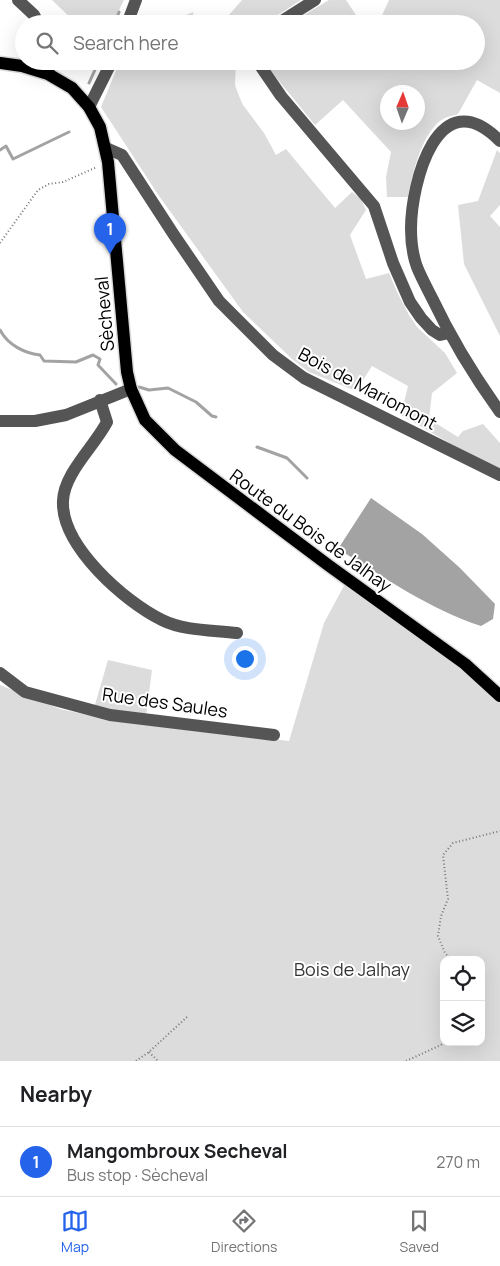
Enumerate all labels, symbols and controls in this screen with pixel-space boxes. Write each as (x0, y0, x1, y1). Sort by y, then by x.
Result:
search box (15, 15, 485, 70)
icon: search (33, 29, 61, 57)
text: Search here (73, 30, 179, 56)
north arrow (380, 85, 425, 130)
pin: 1 (94, 213, 126, 254)
street label: Sècheval (89, 275, 119, 353)
street label: Bois de Mariomont (294, 341, 442, 435)
street label: Route du Bois de Jalhay (225, 463, 397, 597)
your location (232, 646, 258, 672)
street label: Rue des Saules (101, 681, 229, 723)
map controls (440, 956, 485, 1046)
button: locate (440, 956, 485, 1001)
park label: Bois de Jalhay (294, 957, 410, 981)
button: layers (440, 1001, 485, 1046)
text: Nearby (20, 1080, 92, 1108)
text: Mangombroux Secheval (67, 1138, 288, 1164)
text: 1 (32, 1151, 40, 1173)
text: 270 m (436, 1151, 480, 1173)
text: Bus stop · Sècheval (67, 1164, 208, 1186)
tab: Map (61, 1207, 89, 1256)
tab: Directions (211, 1207, 277, 1256)
tab: Saved (400, 1207, 439, 1256)

